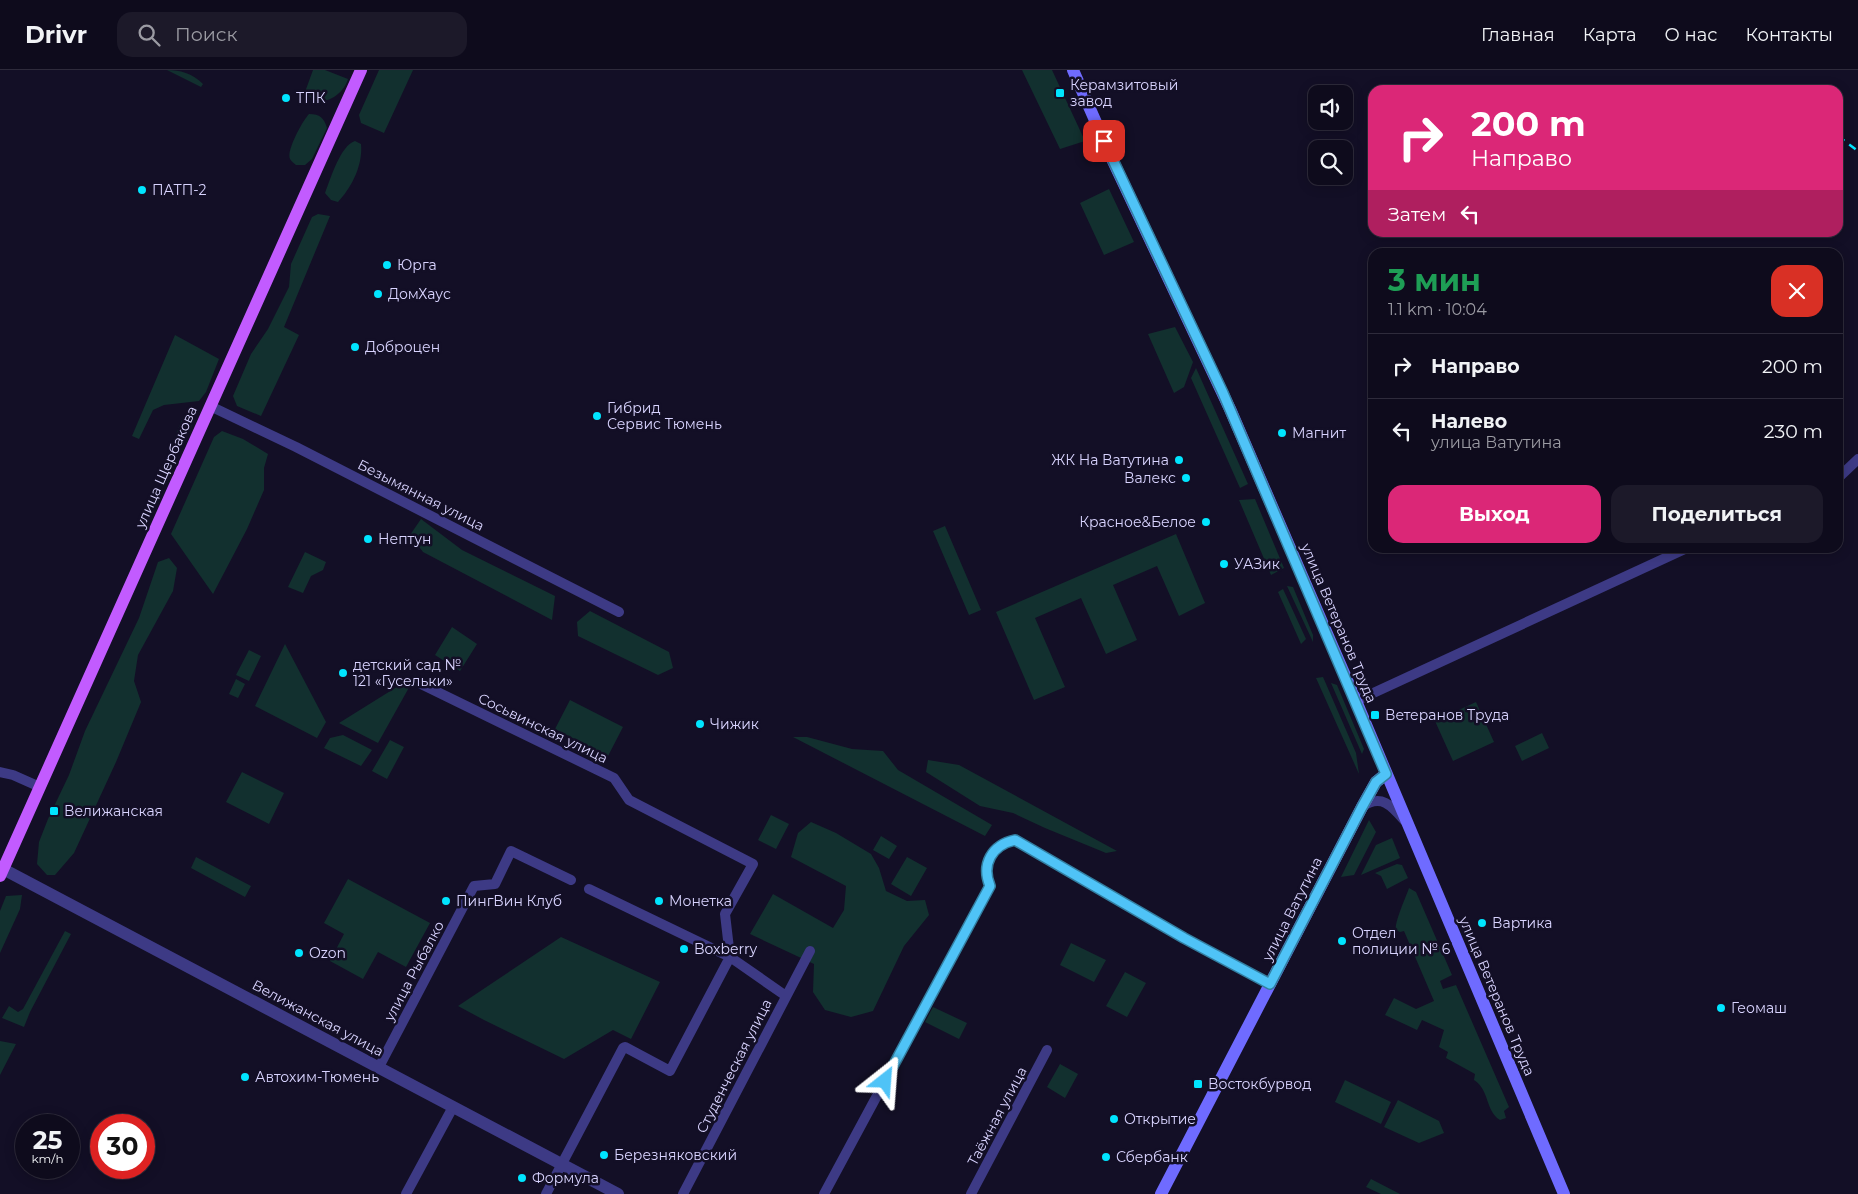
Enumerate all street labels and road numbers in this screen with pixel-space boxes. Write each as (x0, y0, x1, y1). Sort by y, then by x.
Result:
street label: улица Щербакова (131, 403, 201, 532)
street label: Безымянная улица (355, 455, 487, 535)
street label: улица Ветеранов Труда (1297, 540, 1381, 705)
street label: Сосьвинская улица (475, 689, 611, 767)
street label: улица Ватутина (1258, 854, 1326, 965)
street label: улица Ветеранов Труда (1455, 913, 1539, 1078)
street label: улица Рыбалко (380, 918, 448, 1025)
street label: Велижанская улица (249, 976, 387, 1060)
street label: Студенческая улица (692, 996, 776, 1136)
street label: Таёжная улица (963, 1063, 1031, 1169)

